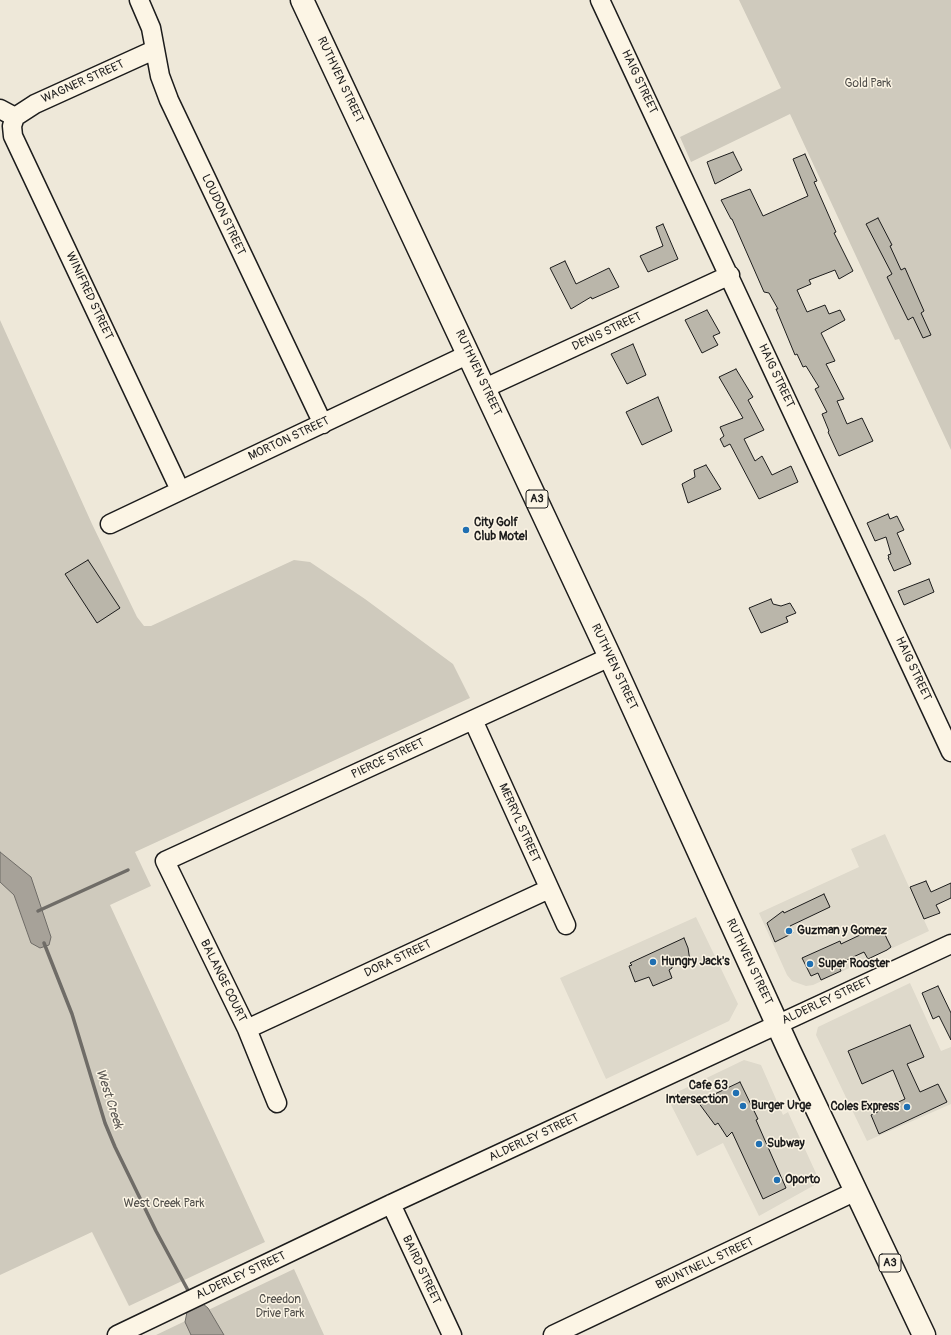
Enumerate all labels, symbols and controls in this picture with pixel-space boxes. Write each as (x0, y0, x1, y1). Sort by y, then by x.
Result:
street label: RUTHVEN STREET (314, 35, 366, 125)
street label: HAIG STREET (618, 48, 660, 116)
street label: WAGNER STREET (39, 57, 127, 107)
park label: Gold Park (845, 77, 891, 91)
street label: LOUDON STREET (198, 172, 248, 258)
street label: WINIFRED STREET (62, 250, 116, 342)
street label: DENIS STREET (570, 310, 644, 354)
street label: RUTHVEN STREET (452, 328, 504, 418)
street label: HAIG STREET (755, 342, 797, 410)
street label: MORTON STREET (246, 414, 332, 464)
road number: A3 (526, 490, 548, 508)
place label: City Golf Club Motel (474, 516, 527, 544)
marker: City Golf Club Motel (461, 525, 471, 535)
street label: RUTHVEN STREET (588, 622, 640, 712)
street label: HAIG STREET (892, 635, 934, 703)
street label: PIERCE STREET (349, 736, 427, 782)
street label: MERRYL STREET (495, 781, 543, 865)
street label: RUTHVEN STREET (723, 917, 775, 1007)
place label: Guzman y Gomez (797, 924, 887, 938)
marker: Guzman y Gomez (784, 926, 794, 936)
street label: BALANGE COURT (197, 937, 249, 1025)
street label: DORA STREET (362, 937, 434, 981)
place label: Hungry Jack's (661, 955, 730, 969)
marker: Hungry Jack's (648, 957, 658, 967)
place label: Super Rooster (818, 957, 890, 971)
marker: Super Rooster (805, 959, 815, 969)
street label: ALDERLEY STREET (780, 974, 874, 1028)
water label: West Creek (92, 1067, 126, 1131)
place label: Cafe 63 Intersection (665, 1079, 728, 1107)
marker: Cafe 63 Intersection (731, 1088, 741, 1098)
place label: Burger Urge (751, 1099, 811, 1113)
place label: Coles Express (830, 1100, 899, 1114)
marker: Burger Urge (738, 1101, 748, 1111)
marker: Coles Express (902, 1102, 912, 1112)
street label: ALDERLEY STREET (487, 1111, 581, 1165)
place label: Subway (767, 1137, 805, 1151)
marker: Subway (754, 1139, 764, 1149)
place label: Oporto (785, 1173, 820, 1187)
marker: Oporto (772, 1175, 782, 1185)
park label: West Creek Park (124, 1197, 204, 1211)
street label: BAIRD STREET (399, 1233, 443, 1307)
street label: BRUNTNELL STREET (654, 1235, 756, 1293)
street label: ALDERLEY STREET (194, 1249, 288, 1303)
road number: A3 (879, 1254, 901, 1272)
park label: Creedon Drive Park (255, 1293, 305, 1321)

